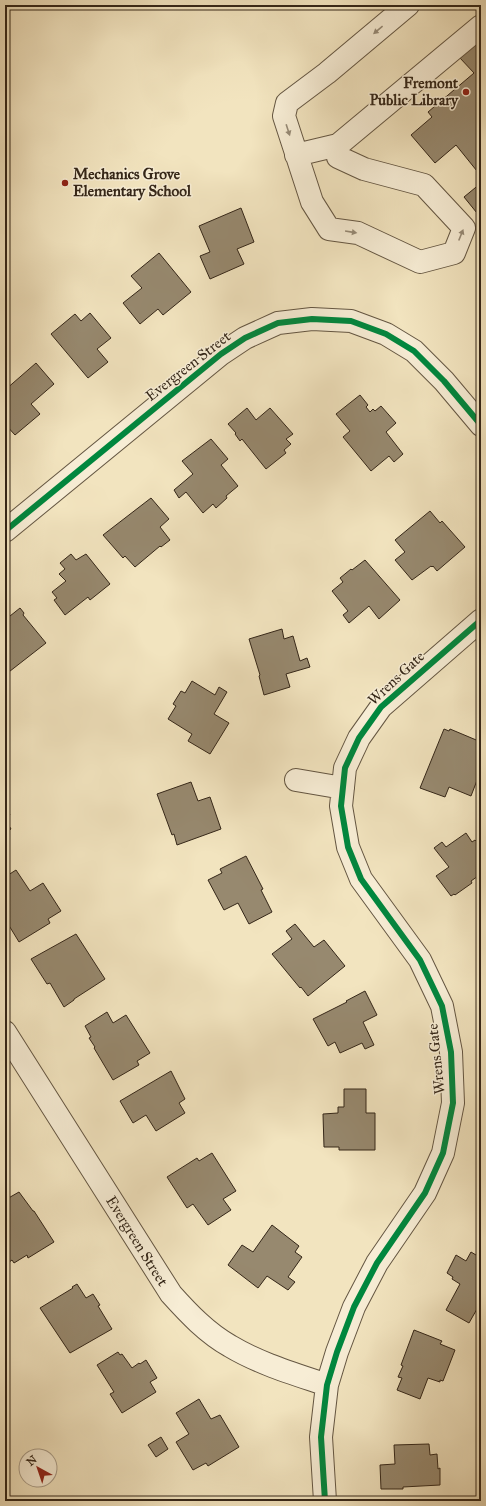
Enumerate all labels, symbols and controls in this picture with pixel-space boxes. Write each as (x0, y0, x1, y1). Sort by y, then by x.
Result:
one-way arrow (372, 26, 383, 35)
place label: Fremont Public Library (370, 74, 459, 110)
marker: Fremont Public Library (461, 87, 471, 97)
one-way arrow (285, 124, 291, 136)
place label: Mechanics Grove Elementary School (73, 165, 192, 201)
marker: Mechanics Grove Elementary School (60, 178, 70, 188)
one-way arrow (345, 229, 357, 235)
one-way arrow (458, 229, 464, 240)
street label: Evergreen Street (142, 327, 235, 405)
street label: Wrens Gate (364, 647, 428, 709)
street label: Wrens Gate (423, 1023, 449, 1095)
street label: Evergreen Street (102, 1193, 172, 1290)
north arrow (18, 1448, 58, 1488)
text: N (24, 1452, 40, 1469)

